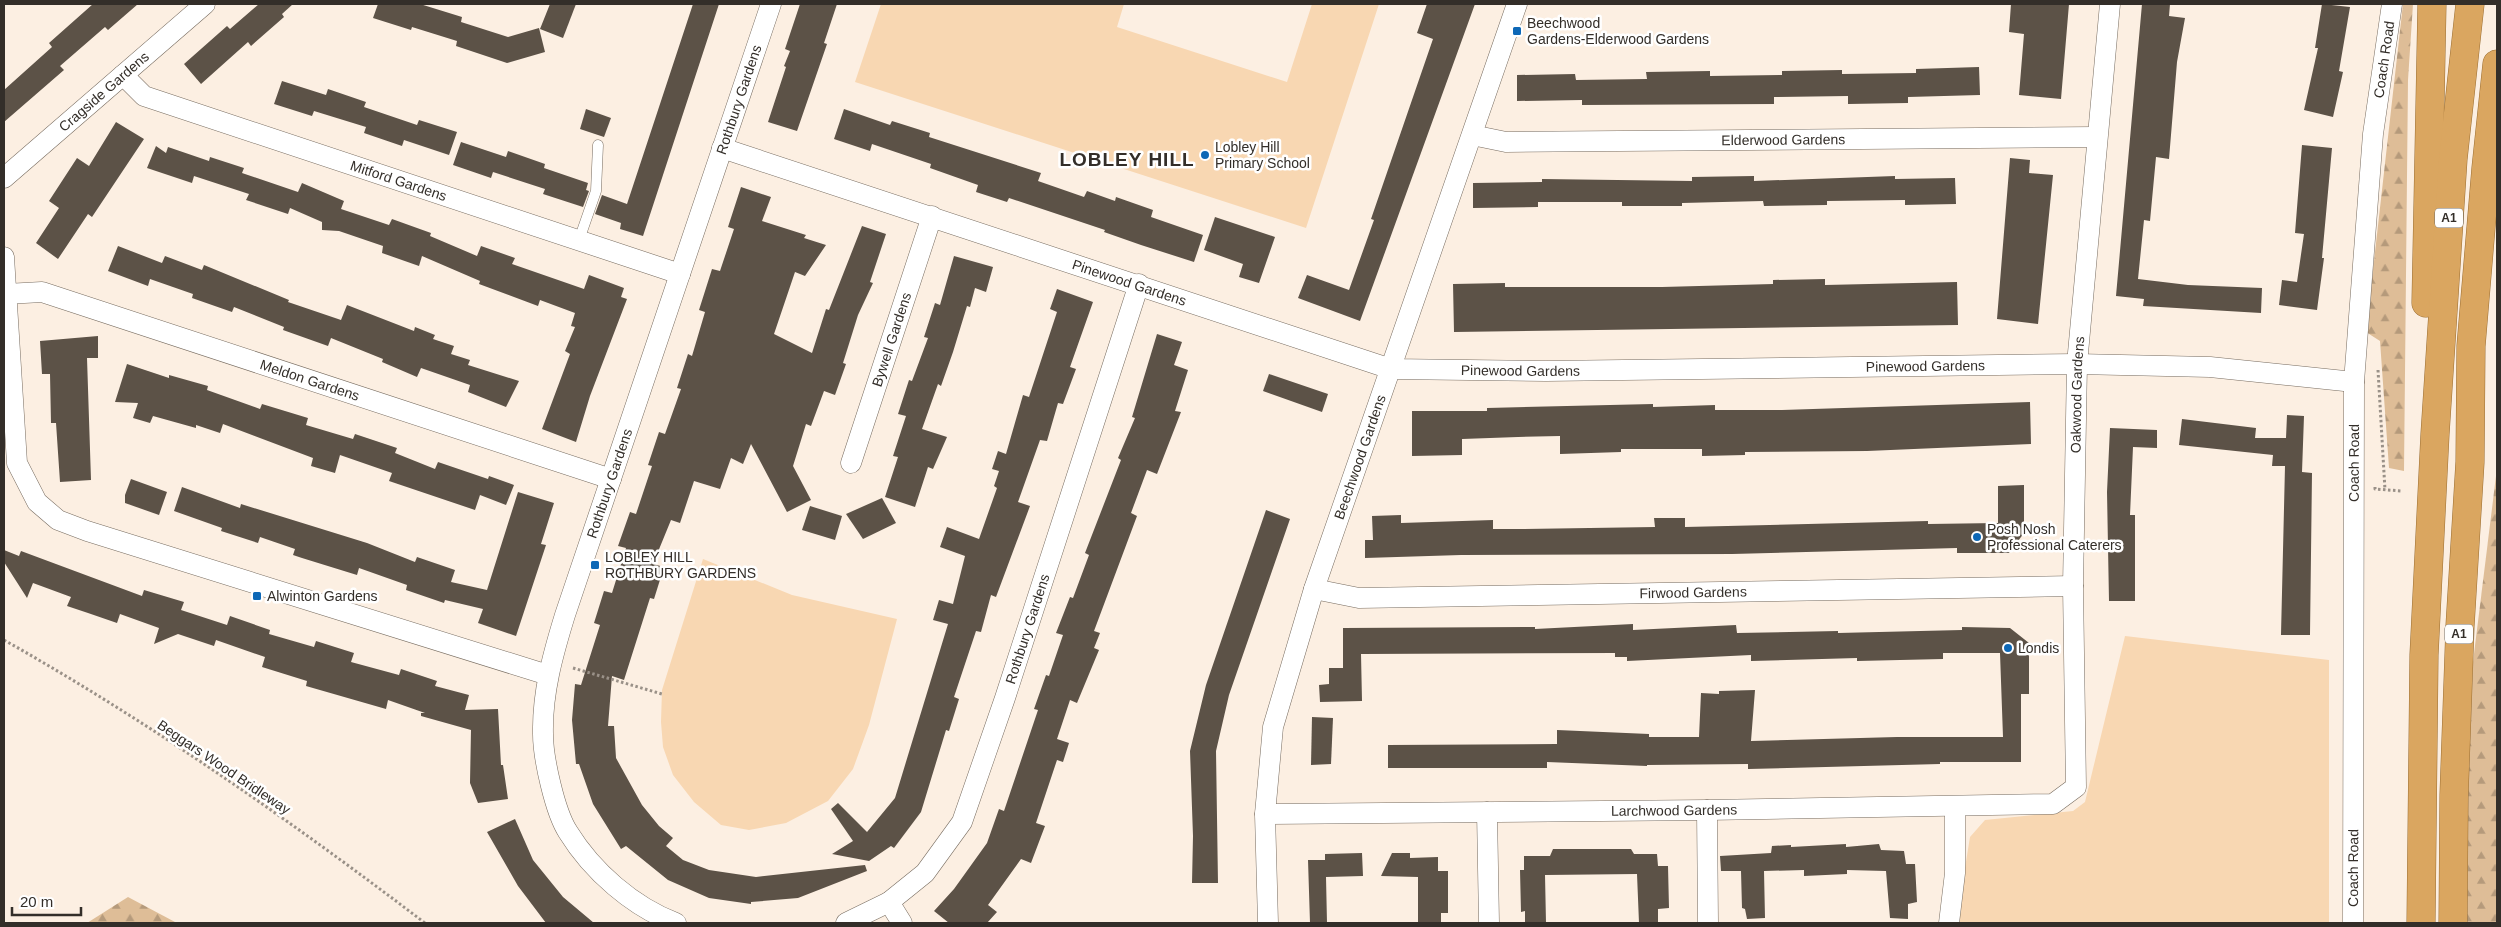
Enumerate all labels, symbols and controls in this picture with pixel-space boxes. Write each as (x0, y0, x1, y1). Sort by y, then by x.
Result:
place label: Beechwood Gardens-Elderwood Gardens (1527, 15, 1709, 47)
street label: Coach Road (2370, 20, 2397, 99)
marker: Beechwood Gardens-Elderwood Gardens (1511, 25, 1523, 37)
street label: Rothbury Gardens (713, 43, 765, 156)
street label: Cragside Gardens (56, 48, 152, 135)
street label: Elderwood Gardens (1721, 131, 1845, 148)
place label: Lobley Hill Primary School (1215, 139, 1310, 171)
district label: LOBLEY HILL (1059, 149, 1195, 170)
marker: Lobley Hill Primary School (1199, 149, 1211, 161)
street label: Mitford Gardens (348, 157, 449, 204)
road number: A1 (2435, 208, 2463, 228)
street label: Pinewood Gardens (1070, 256, 1188, 309)
street label: Bywell Gardens (869, 290, 914, 389)
street label: Oakwood Gardens (2067, 336, 2087, 453)
street label: Meldon Gardens (258, 356, 362, 404)
street label: Pinewood Gardens (1866, 357, 1985, 375)
street label: Pinewood Gardens (1461, 362, 1580, 379)
street label: Beechwood Gardens (1331, 393, 1389, 522)
street label: Coach Road (2346, 424, 2362, 502)
street label: Rothbury Gardens (584, 427, 635, 540)
place label: Posh Nosh Professional Caterers (1987, 521, 2122, 553)
marker: Posh Nosh Professional Caterers (1971, 531, 1983, 543)
place label: LOBLEY HILL ROTHBURY GARDENS (605, 549, 756, 581)
marker: LOBLEY HILL ROTHBURY GARDENS (589, 559, 601, 571)
street label: Rothbury Gardens (1002, 572, 1053, 686)
street label: Firwood Gardens (1639, 583, 1747, 601)
place label: Alwinton Gardens (267, 588, 378, 604)
marker: Alwinton Gardens (251, 590, 263, 602)
road number: A1 (2445, 624, 2473, 644)
place label: Londis (2018, 640, 2059, 656)
marker: Londis (2002, 642, 2014, 654)
street label: Beggars Wood Bridleway (154, 716, 294, 818)
street label: Larchwood Gardens (1611, 801, 1737, 819)
street label: Coach Road (2345, 829, 2361, 907)
scale bar (12, 884, 81, 916)
text: 20 m (20, 893, 53, 910)

